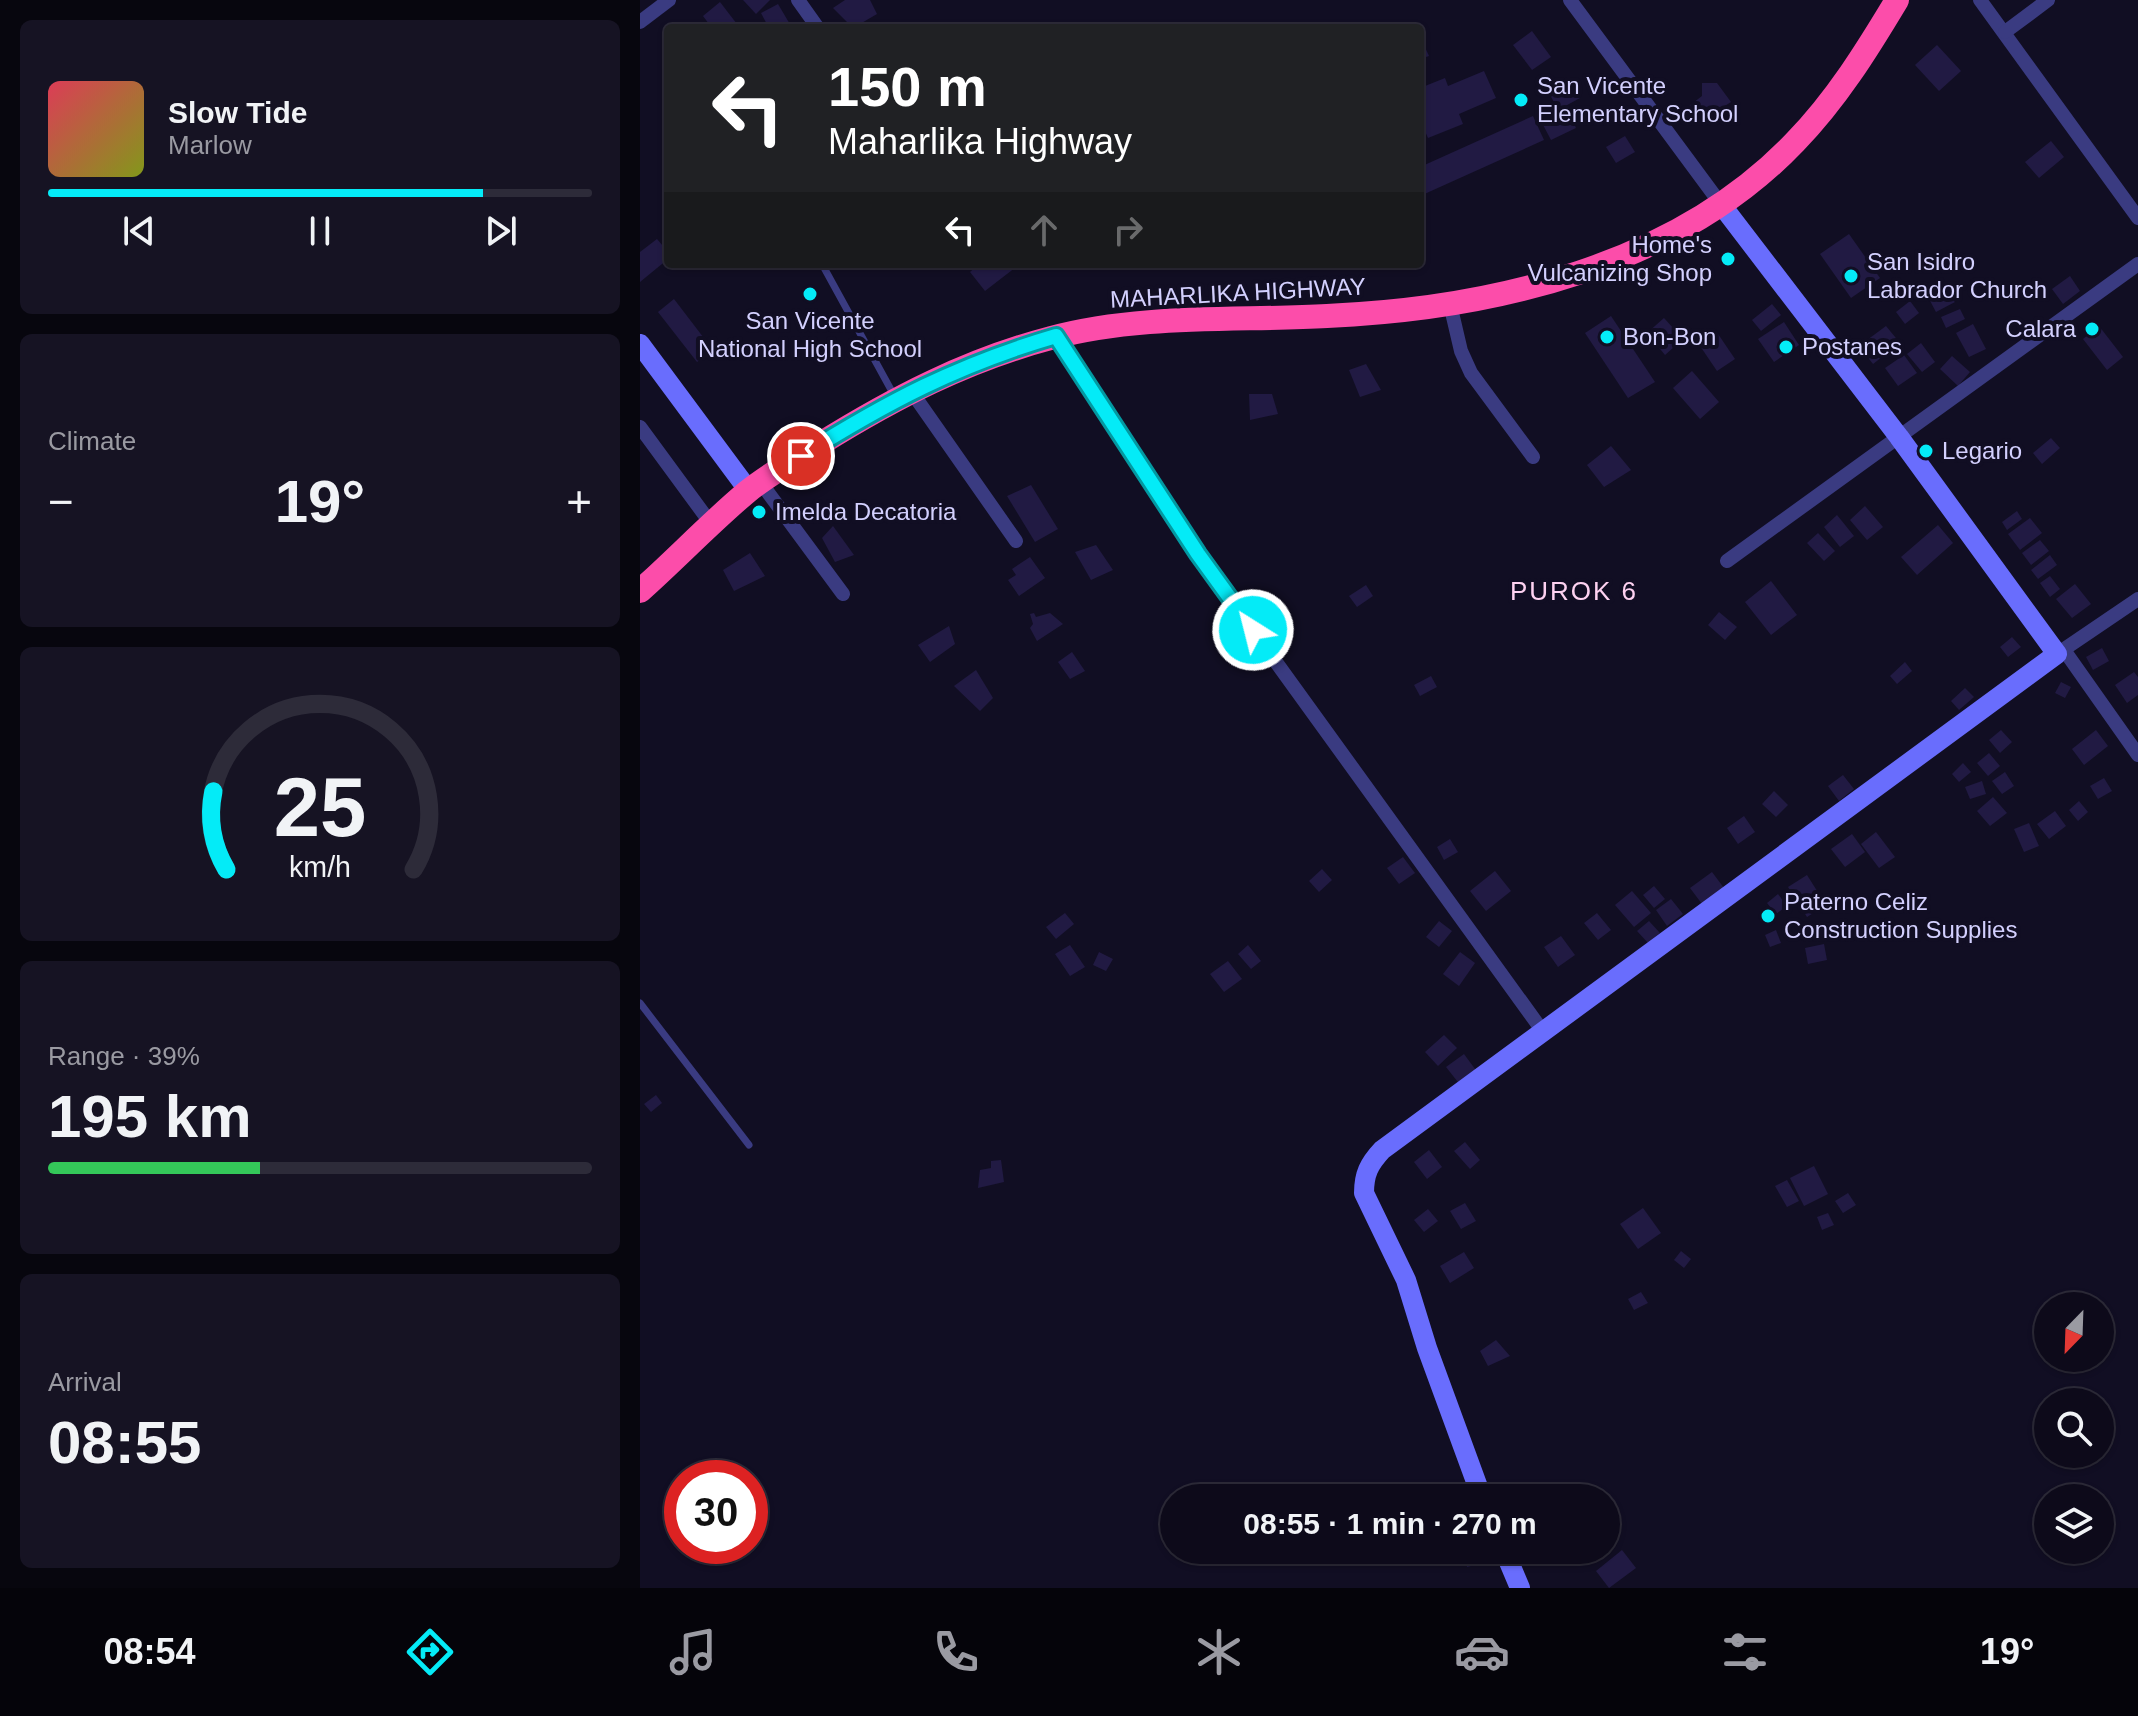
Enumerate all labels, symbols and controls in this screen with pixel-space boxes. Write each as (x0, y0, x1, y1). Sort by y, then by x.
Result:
text: 150 m (828, 55, 987, 118)
icon: left (696, 56, 800, 160)
place label: San Vicente Elementary School (1537, 72, 1738, 127)
marker: San Vicente Elementary School (1512, 91, 1530, 109)
text: Slow Tide (168, 96, 307, 129)
text: Maharlika Highway (828, 121, 1132, 162)
text: Marlow (168, 130, 252, 160)
icon: left (938, 208, 982, 252)
icon: ahead (1022, 208, 1066, 252)
icon: right (1106, 208, 1150, 252)
icon: previous (117, 209, 161, 253)
icon: pause (298, 209, 342, 253)
icon: next (479, 209, 523, 253)
place label: Home's Vulcanizing Shop (1527, 231, 1712, 286)
place label: San Isidro Labrador Church (1867, 248, 2047, 303)
marker: Home's Vulcanizing Shop (1719, 250, 1737, 268)
marker: San Isidro Labrador Church (1842, 267, 1860, 285)
street label: MAHARLIKA HIGHWAY (1109, 272, 1367, 313)
marker: San Vicente National High School (801, 285, 819, 303)
place label: San Vicente National High School (698, 307, 922, 362)
place label: Calara (2005, 315, 2077, 342)
marker: Calara (2083, 320, 2101, 338)
place label: Bon-Bon (1623, 323, 1716, 350)
marker: Bon-Bon (1598, 328, 1616, 346)
place label: Postanes (1802, 333, 1902, 360)
marker: Postanes (1777, 338, 1795, 356)
pin (767, 422, 835, 490)
text: Climate (48, 426, 136, 456)
icon: arrive (779, 434, 823, 478)
place label: Legario (1942, 437, 2022, 464)
marker: Legario (1917, 442, 1935, 460)
text: 19° (275, 468, 365, 535)
text: − (48, 477, 74, 526)
text: + (566, 477, 592, 526)
place label: Imelda Decatoria (775, 498, 957, 525)
marker: Imelda Decatoria (750, 503, 768, 521)
district label: PUROK 6 (1510, 576, 1638, 606)
position arrow (1211, 588, 1295, 672)
text: 25 (274, 761, 366, 854)
text: km/h (289, 851, 351, 883)
place label: Paterno Celiz Construction Supplies (1784, 888, 2017, 943)
marker: Paterno Celiz Construction Supplies (1759, 907, 1777, 925)
text: Range · 39% (48, 1041, 200, 1071)
text: 195 km (48, 1083, 252, 1150)
north arrow (2034, 1292, 2114, 1372)
map controls (2034, 1292, 2114, 1564)
text: Arrival (48, 1367, 122, 1397)
button: search (2034, 1388, 2114, 1468)
text: 08:55 (48, 1409, 201, 1476)
speed limit sign: 30 (664, 1460, 768, 1564)
button: layers (2034, 1484, 2114, 1564)
text: 08:55 · 1 min · 270 m (1243, 1507, 1537, 1540)
icon: directions (402, 1624, 458, 1680)
icon: music (665, 1624, 721, 1680)
icon: phone (928, 1624, 984, 1680)
icon: climate (1191, 1624, 1247, 1680)
icon: car (1454, 1624, 1510, 1680)
icon: filters (1717, 1624, 1773, 1680)
text: 08:54 (103, 1631, 196, 1672)
text: 19° (1980, 1631, 2034, 1672)

